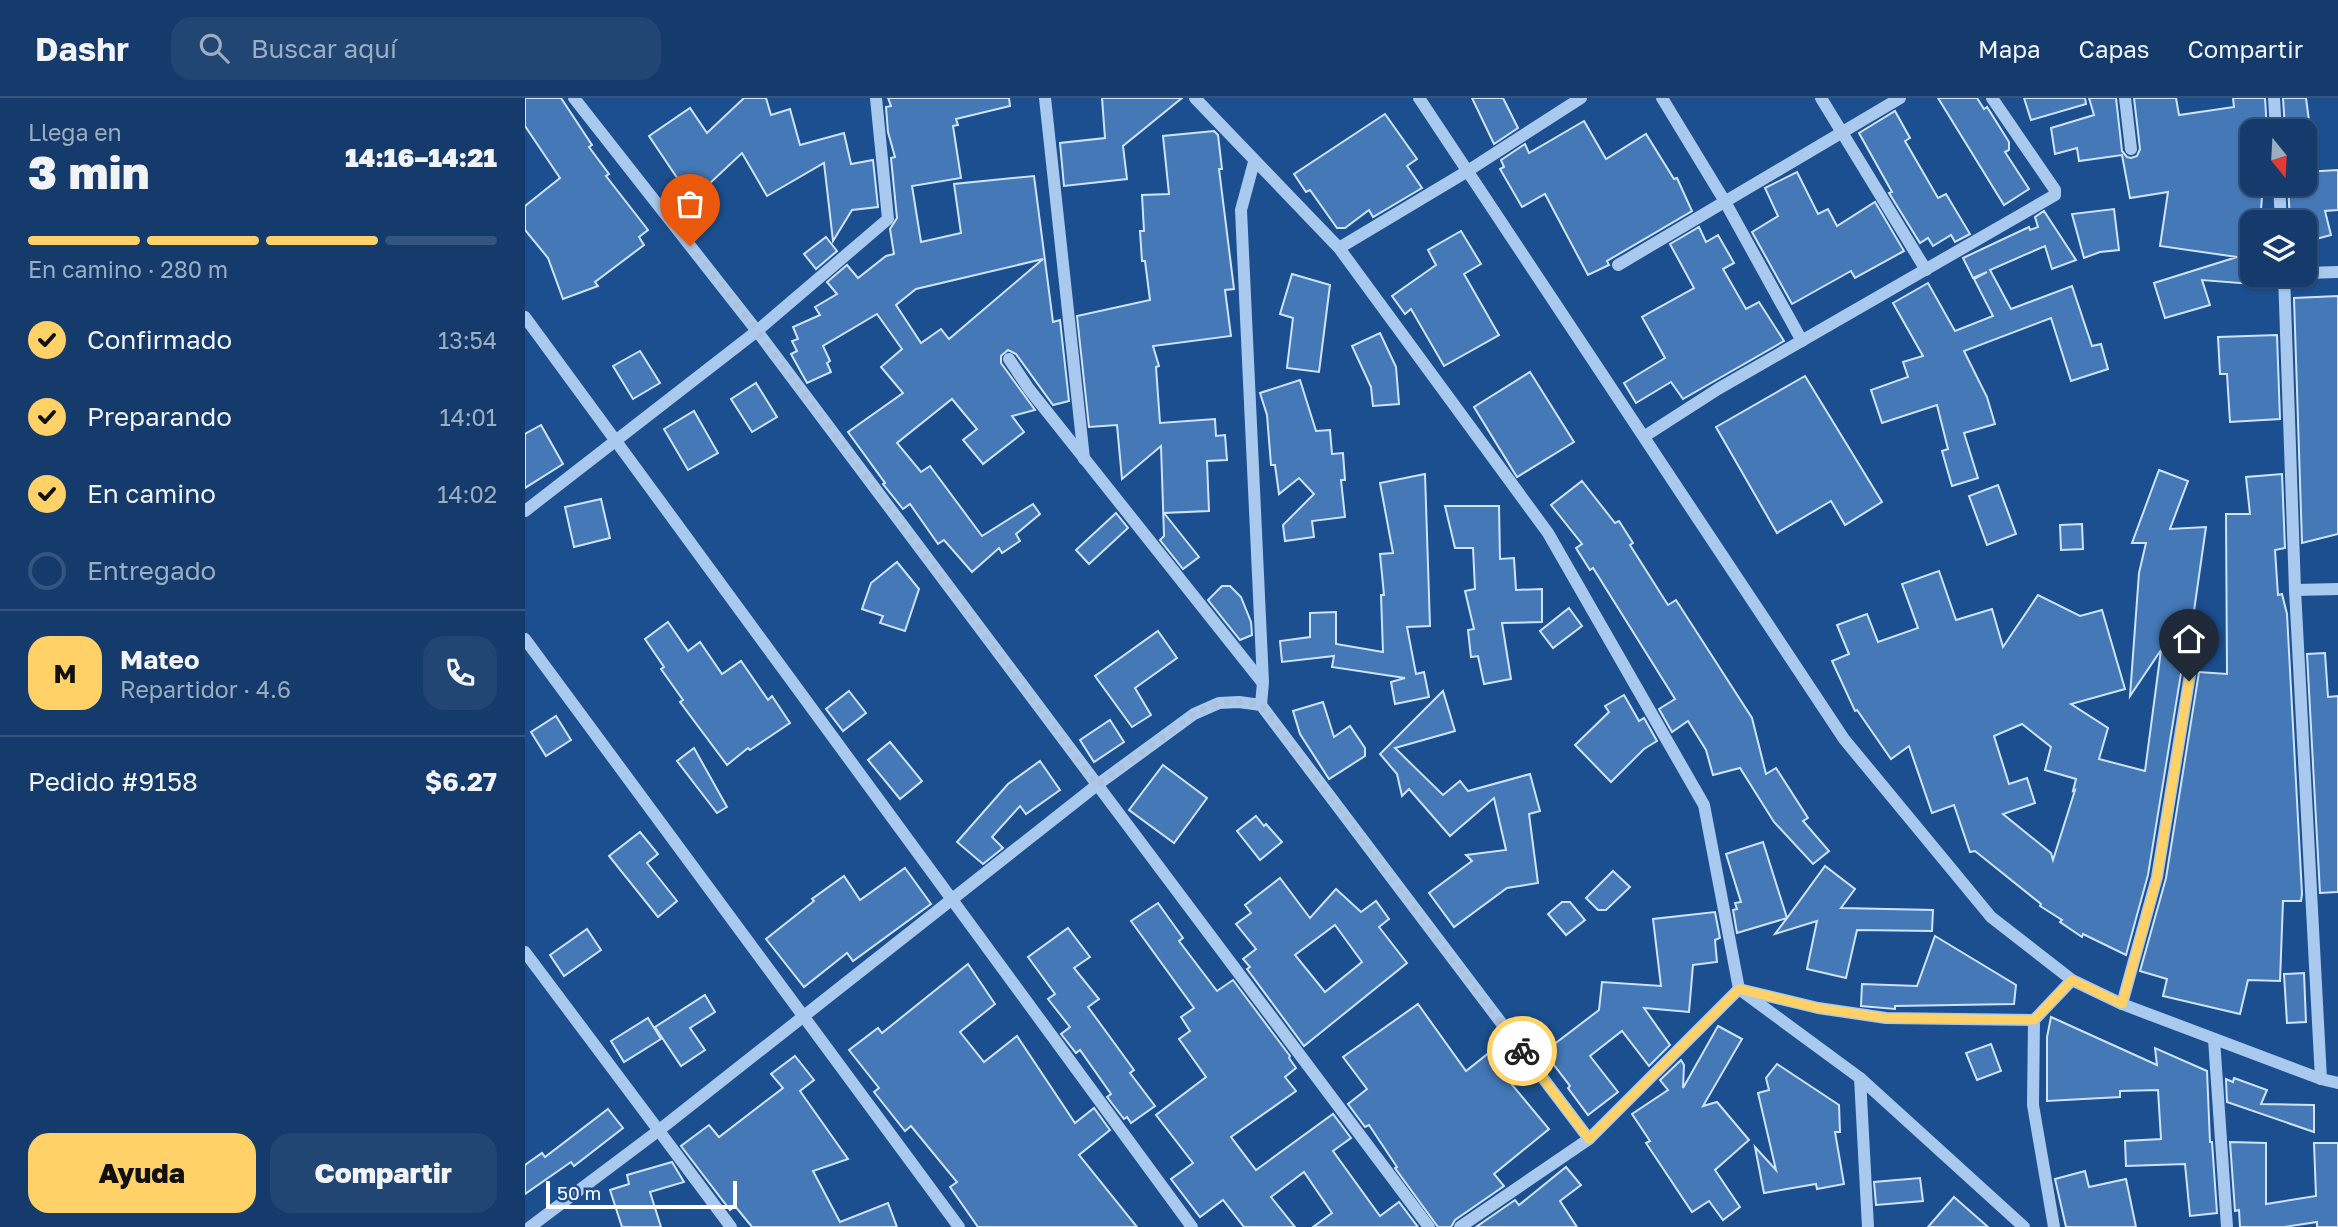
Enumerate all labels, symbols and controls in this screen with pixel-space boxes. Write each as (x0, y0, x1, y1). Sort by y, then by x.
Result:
search box (171, 17, 661, 80)
text: Dashr (35, 29, 129, 68)
icon: search (195, 29, 233, 67)
text: Buscar aquí (251, 33, 397, 64)
text: Mapa (1978, 34, 2041, 63)
text: Capas (2079, 34, 2149, 63)
text: Compartir (2187, 34, 2303, 63)
text: Llega en (28, 118, 122, 146)
north arrow (2240, 119, 2317, 196)
map controls (2240, 119, 2317, 287)
text: 14:16–14:21 (345, 142, 497, 173)
text: 3 min (28, 144, 150, 199)
pin (660, 174, 720, 246)
icon: bag (671, 185, 709, 223)
button: layers (2240, 210, 2317, 287)
text: En camino · 280 m (28, 255, 228, 283)
icon: check (28, 321, 66, 359)
text: Confirmado (87, 324, 232, 355)
text: 13:54 (438, 326, 497, 354)
icon: check (28, 398, 66, 436)
text: Preparando (87, 401, 232, 432)
text: 14:01 (440, 403, 497, 431)
icon: check (28, 475, 66, 513)
text: En camino (87, 478, 216, 509)
text: 14:02 (437, 480, 497, 508)
text: Entregado (87, 555, 216, 586)
pin (2159, 609, 2219, 681)
icon: home (2170, 620, 2208, 658)
button: phone (423, 636, 497, 710)
text: Mateo (120, 644, 200, 675)
text: M (53, 658, 77, 689)
text: Repartidor · 4.6 (120, 675, 291, 703)
text: Pedido #9158 (28, 766, 198, 797)
text: $6.27 (425, 766, 497, 797)
courier (1487, 1016, 1557, 1086)
icon: bike (1503, 1032, 1541, 1070)
button: Ayuda (28, 1133, 256, 1213)
button: Compartir (270, 1133, 497, 1213)
scale bar (546, 1178, 737, 1210)
text: 50 m (557, 1181, 601, 1204)

